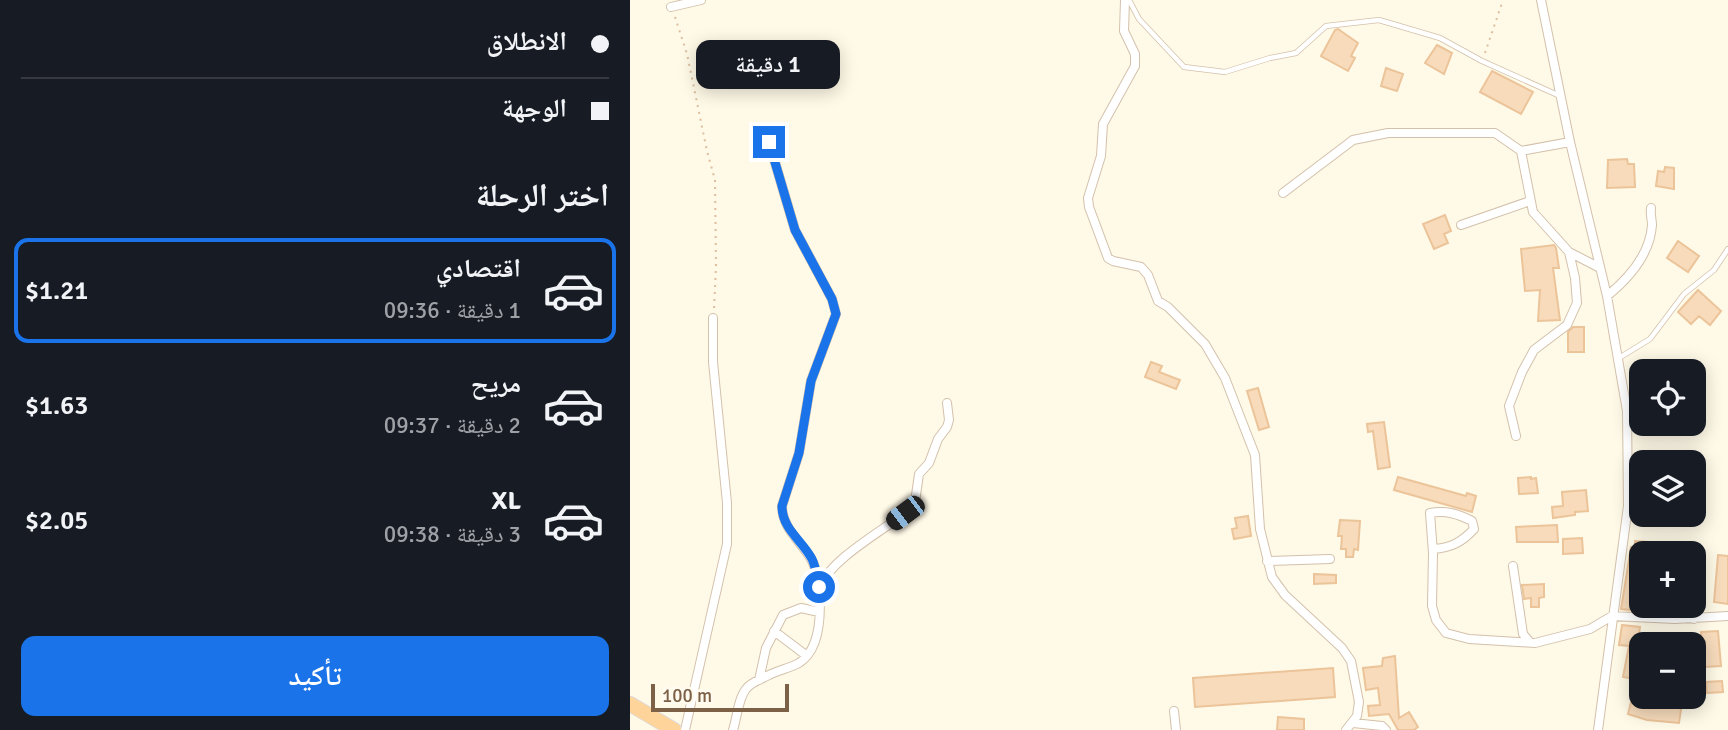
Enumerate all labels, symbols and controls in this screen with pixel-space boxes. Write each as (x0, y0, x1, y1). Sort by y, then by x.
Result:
text: الانطلاق (487, 26, 567, 58)
callout: 1 دقيقة (697, 40, 841, 90)
text: 1 دقيقة (735, 50, 801, 79)
text: الوجهة (502, 93, 567, 125)
route end (753, 126, 785, 158)
text: اختر الرحلة (476, 176, 609, 215)
text: اقتصادي (436, 253, 521, 285)
icon: car (542, 259, 605, 322)
text: $1.21 (25, 275, 88, 307)
text: 1 دقيقة · 09:36 (384, 296, 521, 325)
map controls (1629, 359, 1706, 709)
button: locate (1629, 359, 1706, 436)
text: مريح (471, 368, 521, 400)
icon: car (542, 374, 605, 437)
text: $1.63 (25, 390, 88, 422)
text: 2 دقيقة · 09:37 (384, 411, 521, 440)
button: layers (1629, 450, 1706, 527)
text: XL (491, 485, 521, 517)
icon: car (542, 489, 605, 552)
car (882, 492, 929, 534)
text: $2.05 (25, 505, 88, 537)
text: 3 دقيقة · 09:38 (384, 520, 521, 549)
button: + (1629, 541, 1706, 618)
route start (803, 571, 835, 603)
button: − (1629, 632, 1706, 709)
button: تأكيد (21, 636, 609, 716)
scale bar (651, 681, 789, 713)
text: 100 m (662, 684, 712, 708)

